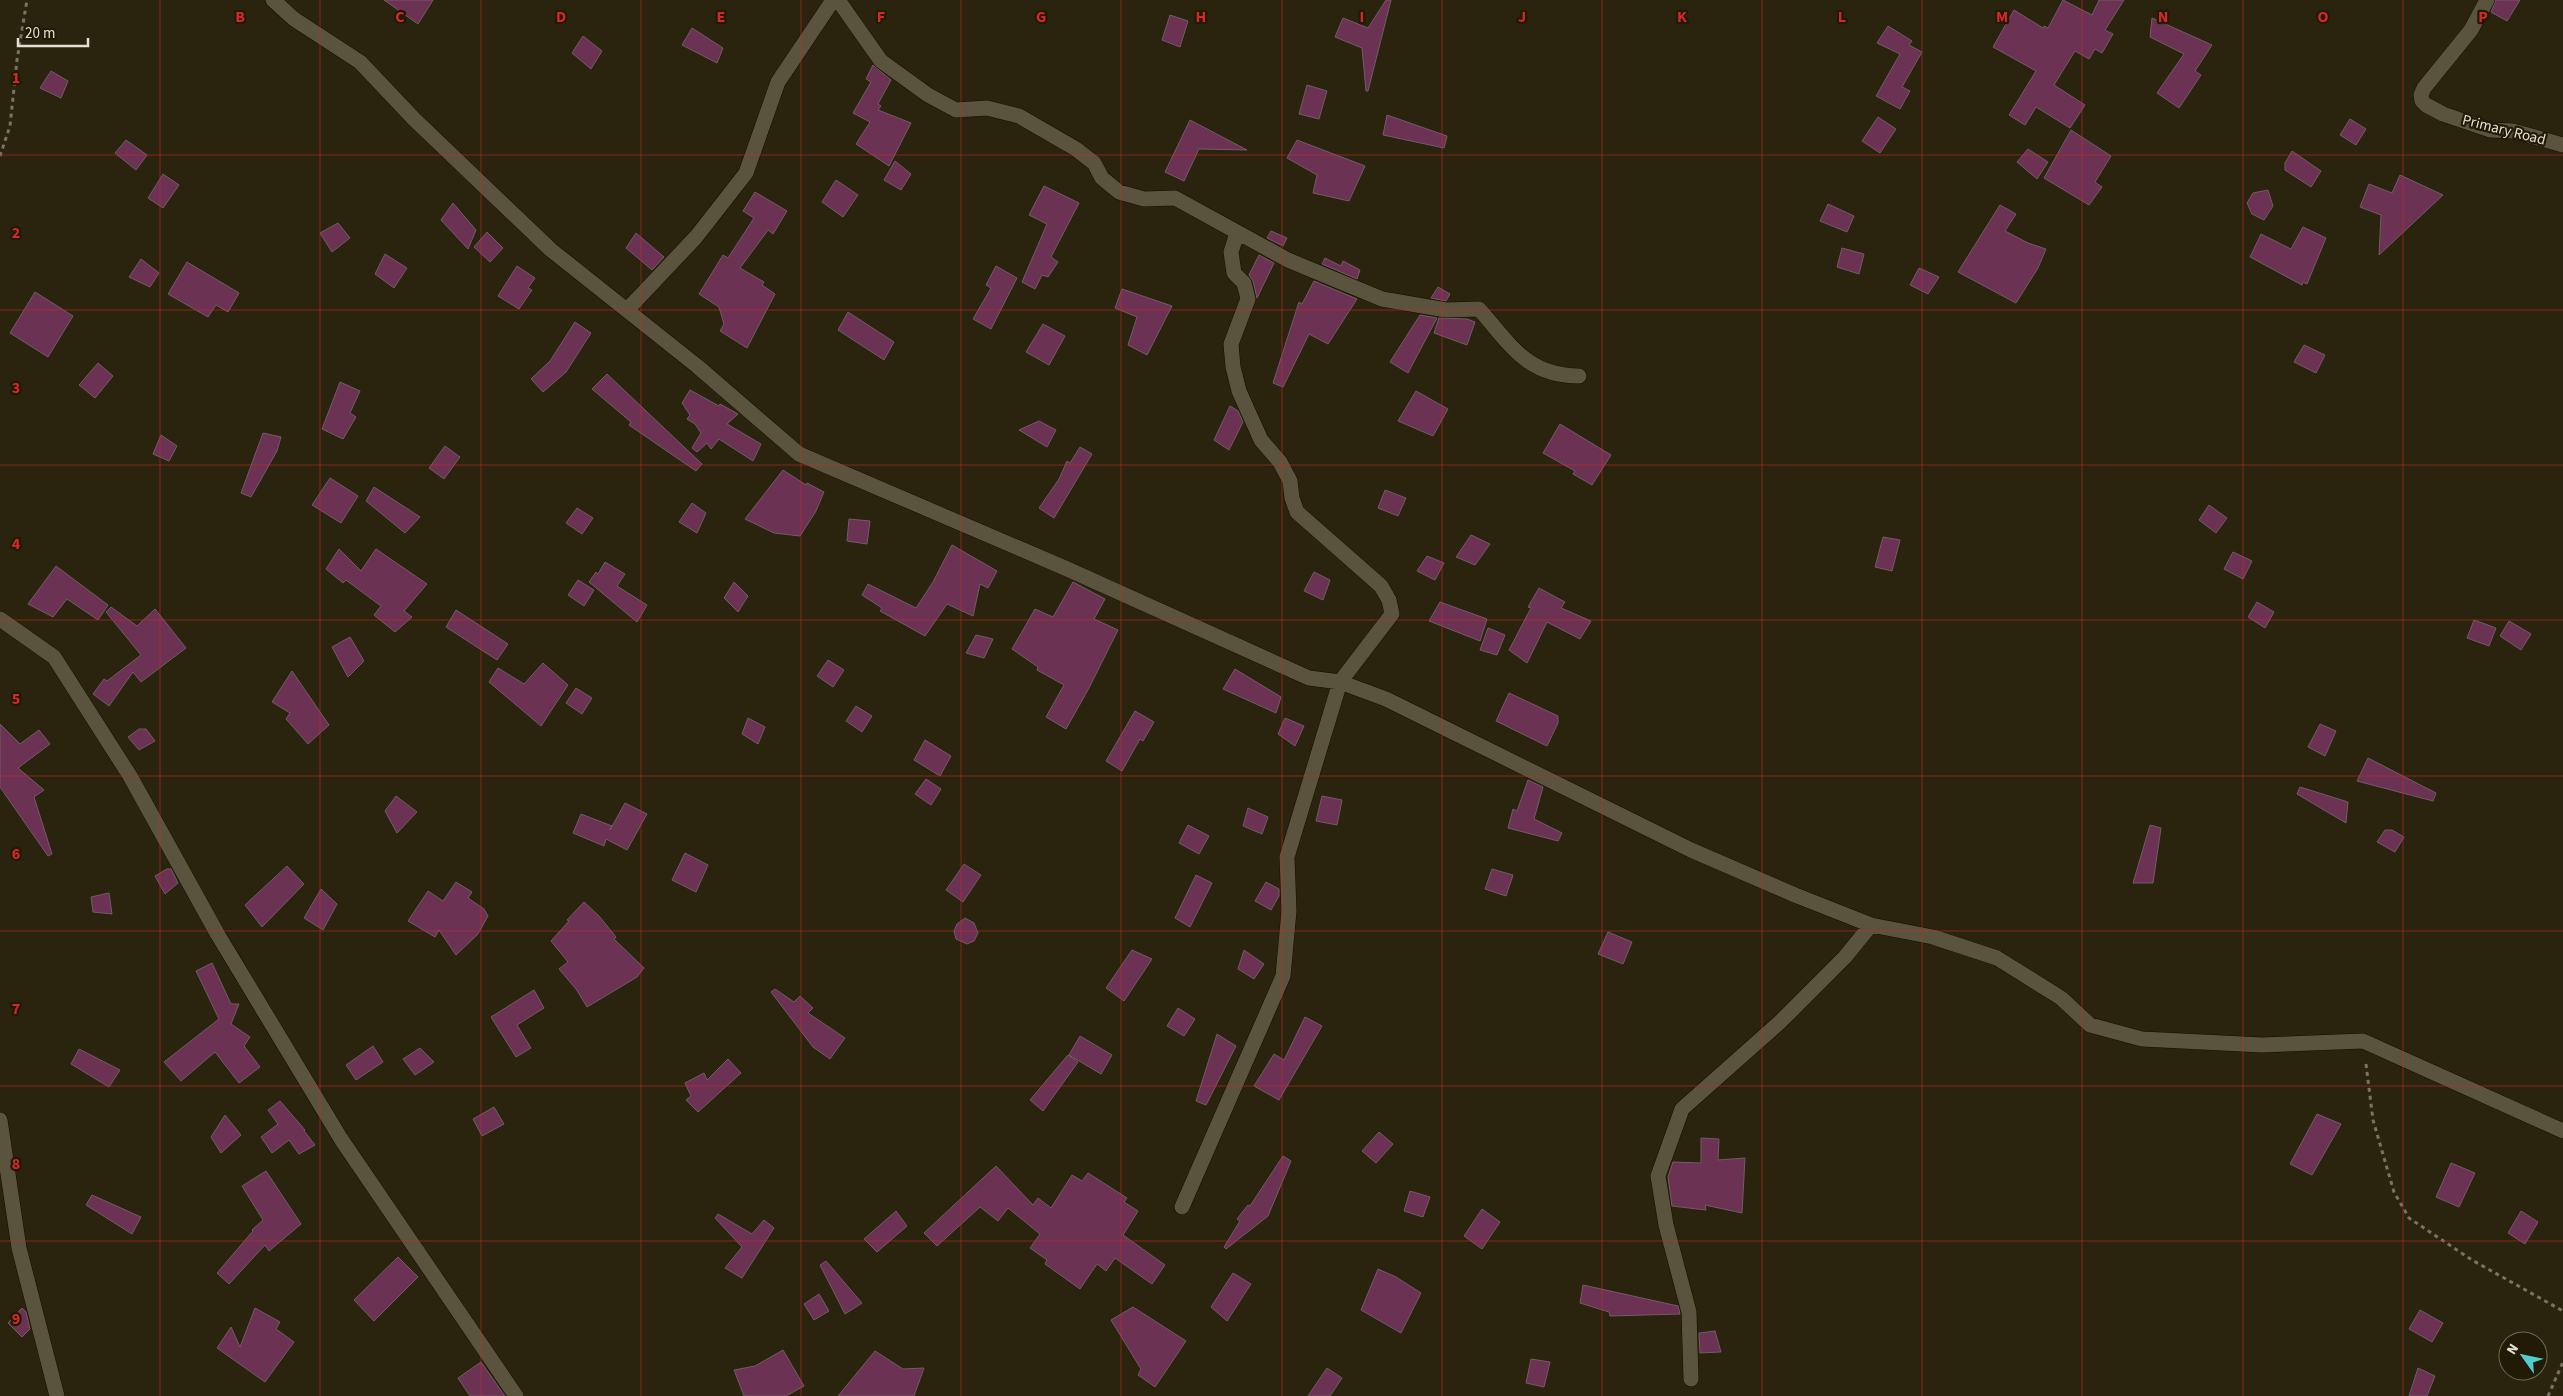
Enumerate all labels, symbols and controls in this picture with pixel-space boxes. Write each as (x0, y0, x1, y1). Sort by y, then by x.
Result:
text: B (235, 6, 245, 28)
text: C (395, 6, 405, 28)
text: D (556, 6, 566, 28)
text: E (717, 6, 725, 28)
text: F (877, 6, 885, 28)
text: G (1036, 6, 1046, 28)
text: H (1196, 6, 1206, 28)
text: I (1360, 6, 1364, 28)
text: J (1518, 6, 1526, 28)
text: K (1677, 6, 1687, 28)
text: L (1838, 6, 1846, 28)
text: M (1996, 6, 2008, 28)
text: N (2158, 6, 2168, 28)
text: O (2318, 6, 2329, 28)
text: P (2478, 6, 2488, 28)
scale bar (18, 15, 88, 47)
text: 20 m (25, 23, 55, 44)
text: 1 (12, 67, 20, 89)
street label: Primary Road (2460, 110, 2548, 150)
text: 2 (12, 222, 20, 244)
text: 3 (12, 377, 20, 399)
text: 4 (12, 533, 21, 555)
text: 5 (12, 688, 20, 710)
text: 6 (12, 843, 20, 865)
text: 7 (12, 998, 20, 1020)
text: 8 (12, 1153, 20, 1175)
text: 9 (12, 1308, 20, 1330)
north arrow (2498, 1331, 2548, 1381)
text: N (2502, 1340, 2524, 1359)

